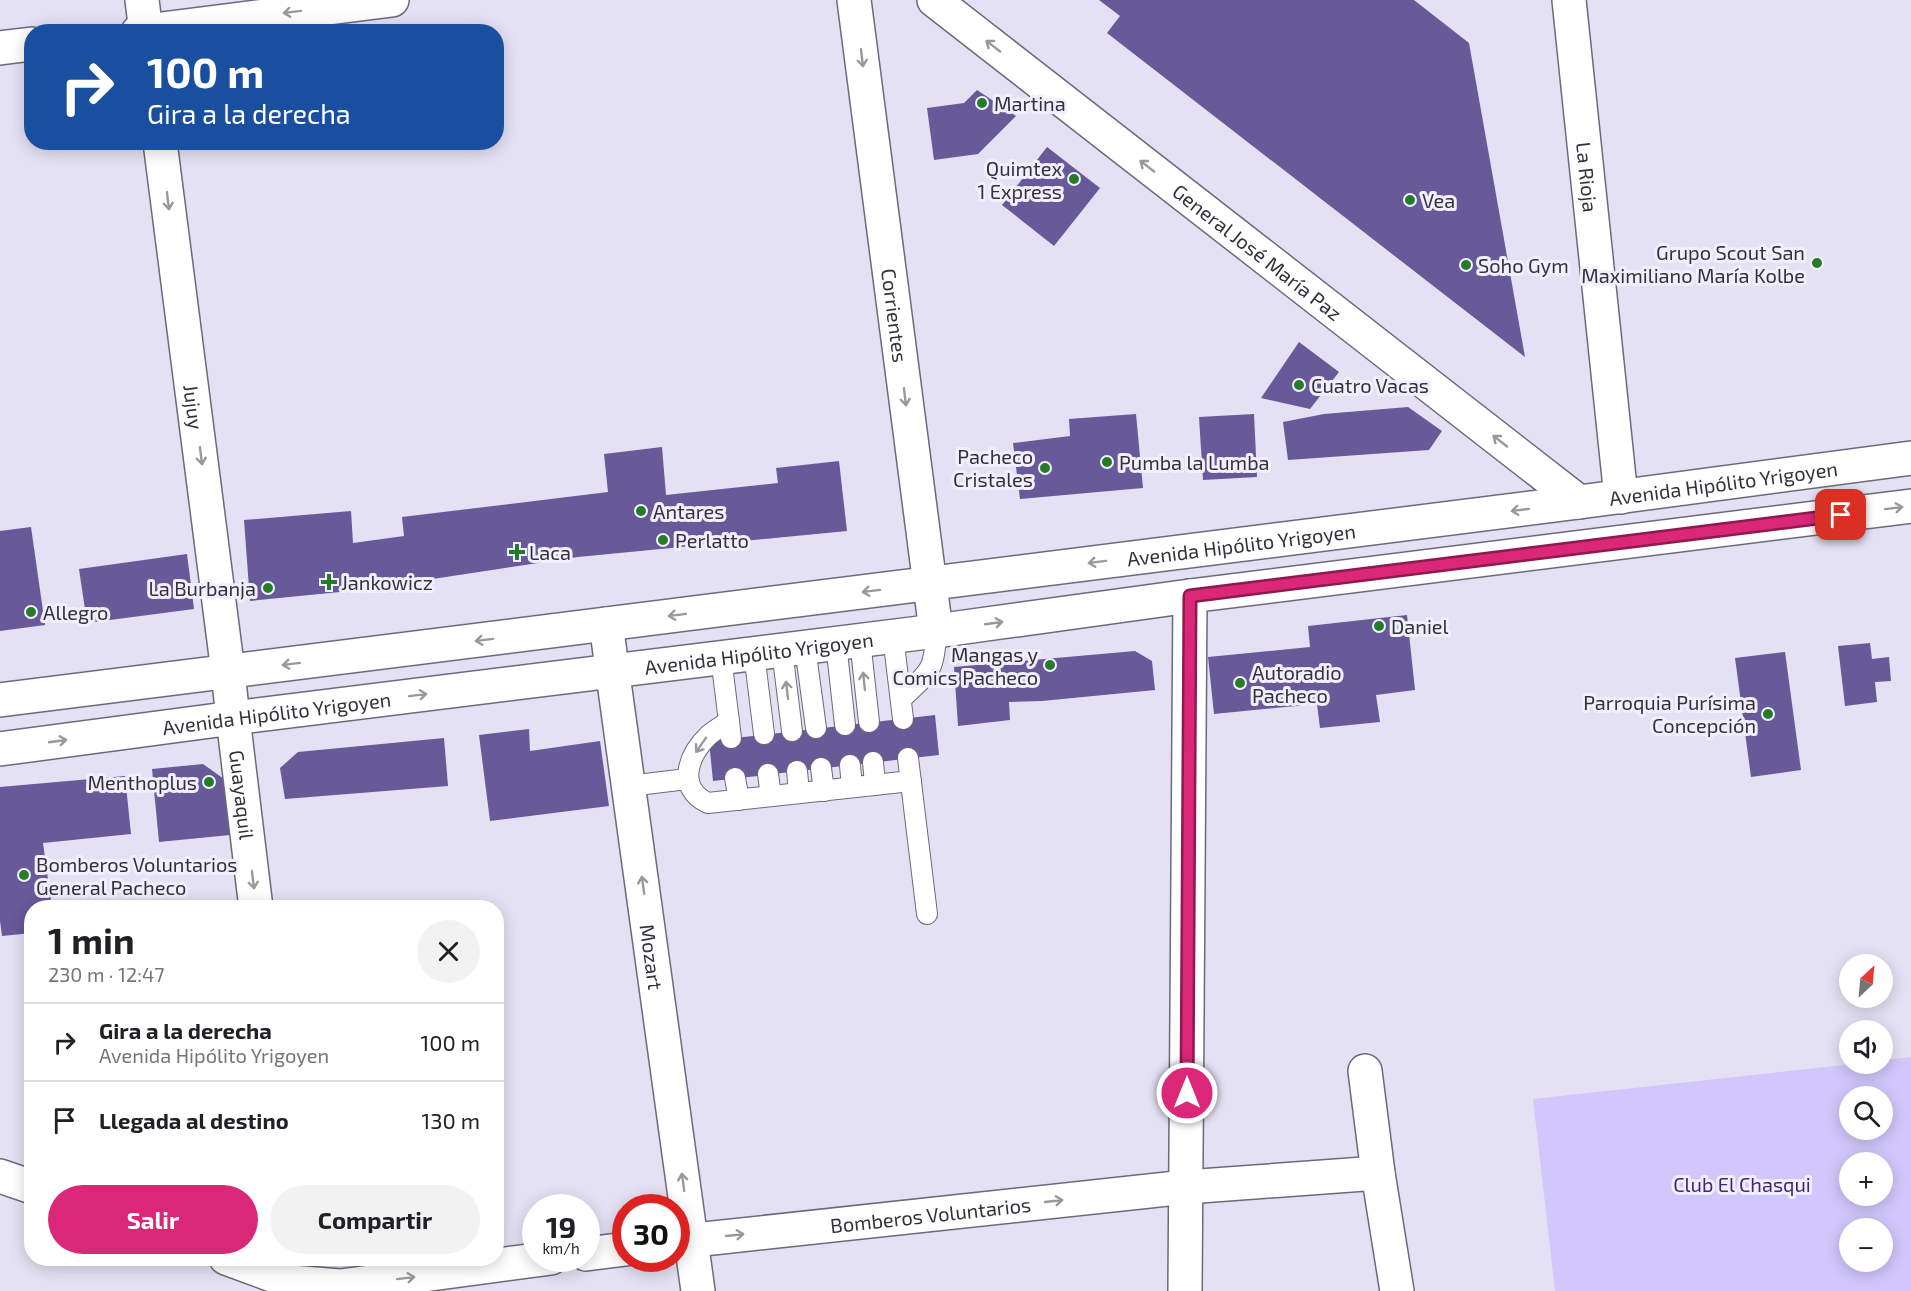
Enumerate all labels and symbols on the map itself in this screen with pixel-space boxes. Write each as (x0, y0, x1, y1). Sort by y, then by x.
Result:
one-way arrow (283, 7, 303, 18)
one-way arrow (986, 39, 1002, 52)
one-way arrow (856, 48, 867, 67)
place label: Martina (994, 91, 1066, 115)
marker: Martina (975, 96, 989, 110)
street label: La Rioja (1572, 141, 1603, 213)
place label: Quimtex 1 Express (977, 156, 1062, 203)
one-way arrow (1139, 159, 1155, 172)
marker: Quimtex 1 Express (1067, 172, 1081, 186)
street label: General José María Paz (1168, 179, 1347, 325)
place label: Vea (1422, 188, 1455, 212)
one-way arrow (163, 190, 174, 210)
marker: Vea (1403, 193, 1417, 207)
place label: Grupo Scout San Maximiliano María Kolbe (1581, 240, 1805, 287)
place label: Soho Gym (1478, 253, 1569, 277)
marker: Grupo Scout San Maximiliano María Kolbe (1810, 256, 1824, 270)
marker: Soho Gym (1459, 258, 1473, 272)
street label: Corrientes (877, 267, 913, 364)
place label: Cuatro Vacas (1311, 373, 1429, 397)
marker: Cuatro Vacas (1292, 378, 1306, 392)
street label: Jujuy (179, 383, 209, 431)
one-way arrow (900, 387, 911, 407)
one-way arrow (1492, 434, 1508, 447)
place label: Pacheco Cristales (953, 444, 1033, 491)
one-way arrow (195, 446, 206, 466)
place label: Pumba la Lumba (1119, 450, 1270, 474)
marker: Pumba la Lumba (1100, 455, 1114, 469)
street label: Avenida Hipólito Yrigoyen (1608, 456, 1839, 510)
marker: Pacheco Cristales (1038, 461, 1052, 475)
pin (1815, 489, 1866, 540)
place label: Antares (653, 499, 724, 523)
one-way arrow (1884, 502, 1904, 513)
marker: Antares (634, 504, 648, 518)
one-way arrow (1510, 505, 1530, 516)
street label: Avenida Hipólito Yrigoyen (1125, 518, 1357, 571)
place label: Perlatto (675, 528, 749, 552)
marker: Perlatto (656, 533, 670, 547)
place label: Laca (529, 540, 571, 564)
marker: Laca (510, 545, 524, 559)
one-way arrow (1088, 557, 1108, 568)
place label: Jankowicz (341, 570, 433, 594)
marker: Jankowicz (322, 575, 336, 589)
place label: La Burbanja (148, 576, 256, 600)
marker: La Burbanja (261, 581, 275, 595)
one-way arrow (861, 585, 881, 596)
place label: Allegro (43, 600, 108, 624)
marker: Allegro (24, 605, 38, 619)
one-way arrow (668, 610, 688, 621)
place label: Daniel (1391, 614, 1449, 638)
one-way arrow (983, 617, 1003, 628)
marker: Daniel (1372, 619, 1386, 633)
street label: Avenida Hipólito Yrigoyen (643, 627, 875, 679)
one-way arrow (475, 634, 494, 645)
place label: Mangas y Comics Pacheco (893, 642, 1038, 689)
marker: Mangas y Comics Pacheco (1043, 658, 1057, 672)
one-way arrow (281, 659, 301, 670)
place label: Autoradio Pacheco (1252, 660, 1342, 707)
one-way arrow (859, 672, 870, 692)
marker: Autoradio Pacheco (1233, 676, 1247, 690)
one-way arrow (781, 681, 792, 701)
street label: Avenida Hipólito Yrigoyen (161, 687, 392, 739)
one-way arrow (408, 689, 427, 700)
place label: Parroquia Purísima Concepción (1583, 690, 1756, 737)
marker: Parroquia Purísima Concepción (1761, 707, 1775, 721)
one-way arrow (48, 735, 67, 746)
one-way arrow (695, 737, 707, 753)
street label: Guayaquil (225, 749, 260, 841)
place label: Menthoplus (87, 770, 197, 794)
marker: Menthoplus (202, 775, 216, 789)
place label: Bomberos Voluntarios General Pacheco (36, 852, 238, 899)
marker: Bomberos Voluntarios General Pacheco (17, 868, 31, 882)
one-way arrow (248, 869, 259, 889)
one-way arrow (637, 875, 648, 895)
street label: Mozart (636, 923, 668, 991)
north arrow (1839, 954, 1893, 1008)
position arrow (1155, 1061, 1219, 1125)
park label: Club El Chasqui (1673, 1172, 1811, 1196)
one-way arrow (677, 1173, 688, 1193)
street label: Bomberos Voluntarios (829, 1192, 1032, 1237)
speed limit sign: 30 (612, 1194, 690, 1272)
one-way arrow (1043, 1196, 1063, 1207)
one-way arrow (724, 1230, 744, 1241)
one-way arrow (395, 1272, 415, 1283)

